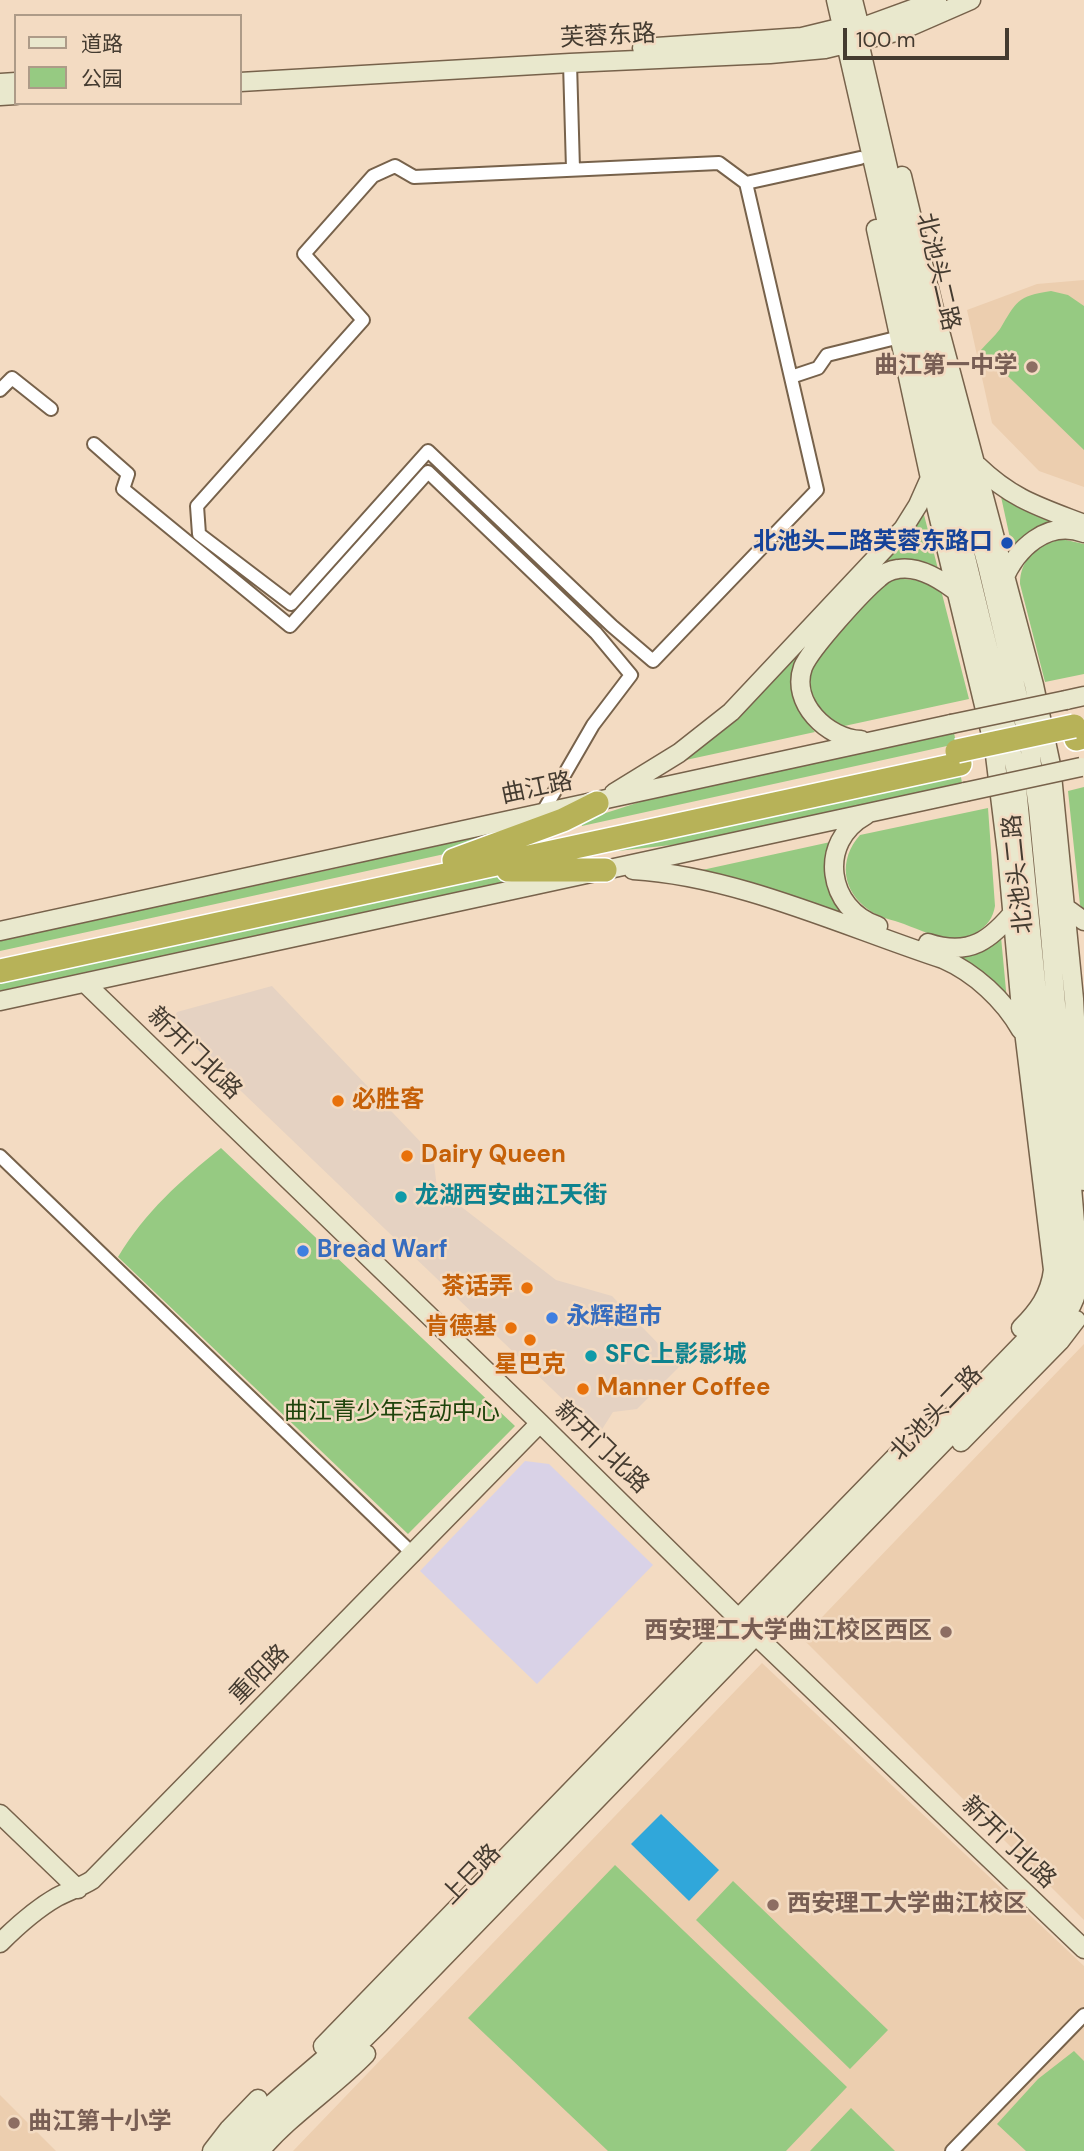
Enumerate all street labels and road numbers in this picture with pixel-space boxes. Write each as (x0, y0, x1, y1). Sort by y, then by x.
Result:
street label: 芙蓉东路 (559, 20, 657, 54)
street label: 北池头二路 (909, 210, 965, 334)
street label: 曲江路 (499, 767, 575, 811)
street label: 北池头二路 (998, 813, 1040, 935)
street label: 新开门北路 (141, 1002, 247, 1106)
street label: 北池头二路 (885, 1361, 989, 1467)
street label: 新开门北路 (548, 1396, 654, 1500)
street label: 重阳路 (224, 1639, 296, 1711)
street label: 新开门北路 (955, 1791, 1061, 1895)
street label: 上巳路 (437, 1839, 507, 1911)

